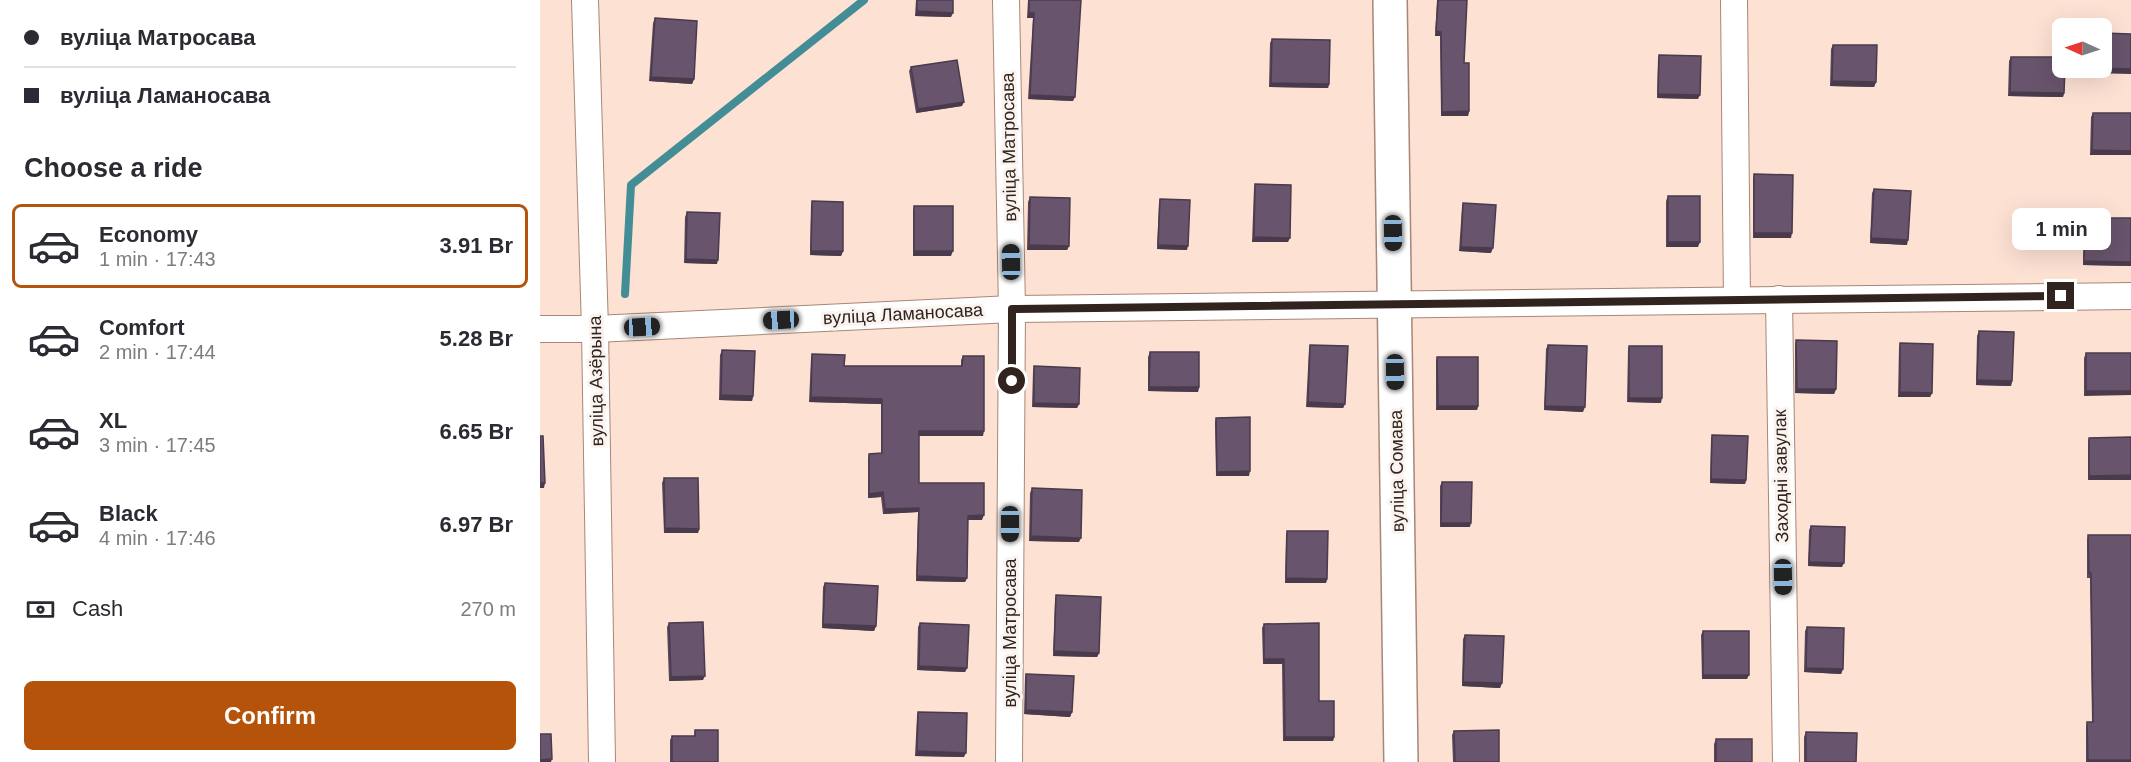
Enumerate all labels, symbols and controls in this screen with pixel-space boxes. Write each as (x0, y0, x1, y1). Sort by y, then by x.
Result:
north arrow (2052, 18, 2112, 78)
map controls (2052, 18, 2112, 78)
text: вуліца Матросава (60, 25, 256, 50)
street label: вуліца Матросава (998, 71, 1020, 222)
text: вуліца Ламаносава (60, 83, 270, 108)
text: Choose a ride (24, 153, 203, 183)
callout: 1 min (2012, 209, 2110, 251)
car (1384, 215, 1402, 251)
text: 1 min (2035, 218, 2088, 240)
icon: car (27, 219, 81, 273)
text: Economy (99, 222, 198, 247)
text: 3.91 Br (440, 233, 513, 258)
car (1002, 244, 1020, 280)
text: 1 min · 17:43 (99, 248, 216, 270)
route end (2047, 282, 2074, 309)
street label: вуліца Ламаносава (823, 300, 984, 328)
car (763, 310, 799, 330)
icon: car (27, 312, 81, 366)
street label: вуліца Азёрына (585, 314, 607, 447)
text: Comfort (99, 315, 185, 340)
car (624, 317, 660, 337)
text: 5.28 Br (440, 326, 513, 351)
text: 2 min · 17:44 (99, 341, 216, 363)
car (1386, 354, 1404, 390)
route start (998, 367, 1025, 394)
icon: car (27, 405, 81, 459)
text: XL (99, 408, 127, 433)
street label: вуліца Сомава (1386, 409, 1408, 532)
street label: Заходні завулак (1770, 409, 1792, 543)
text: 6.65 Br (440, 419, 513, 444)
text: 3 min · 17:45 (99, 434, 216, 456)
icon: car (27, 498, 81, 552)
text: Black (99, 501, 158, 526)
car (1001, 506, 1019, 542)
text: 6.97 Br (440, 512, 513, 537)
text: 4 min · 17:46 (99, 527, 216, 549)
street label: вуліца Матросава (1000, 557, 1020, 708)
car (1774, 559, 1792, 595)
icon: cash (24, 593, 57, 626)
text: Cash (72, 596, 123, 621)
text: 270 m (460, 598, 516, 620)
button: Confirm (24, 681, 516, 750)

